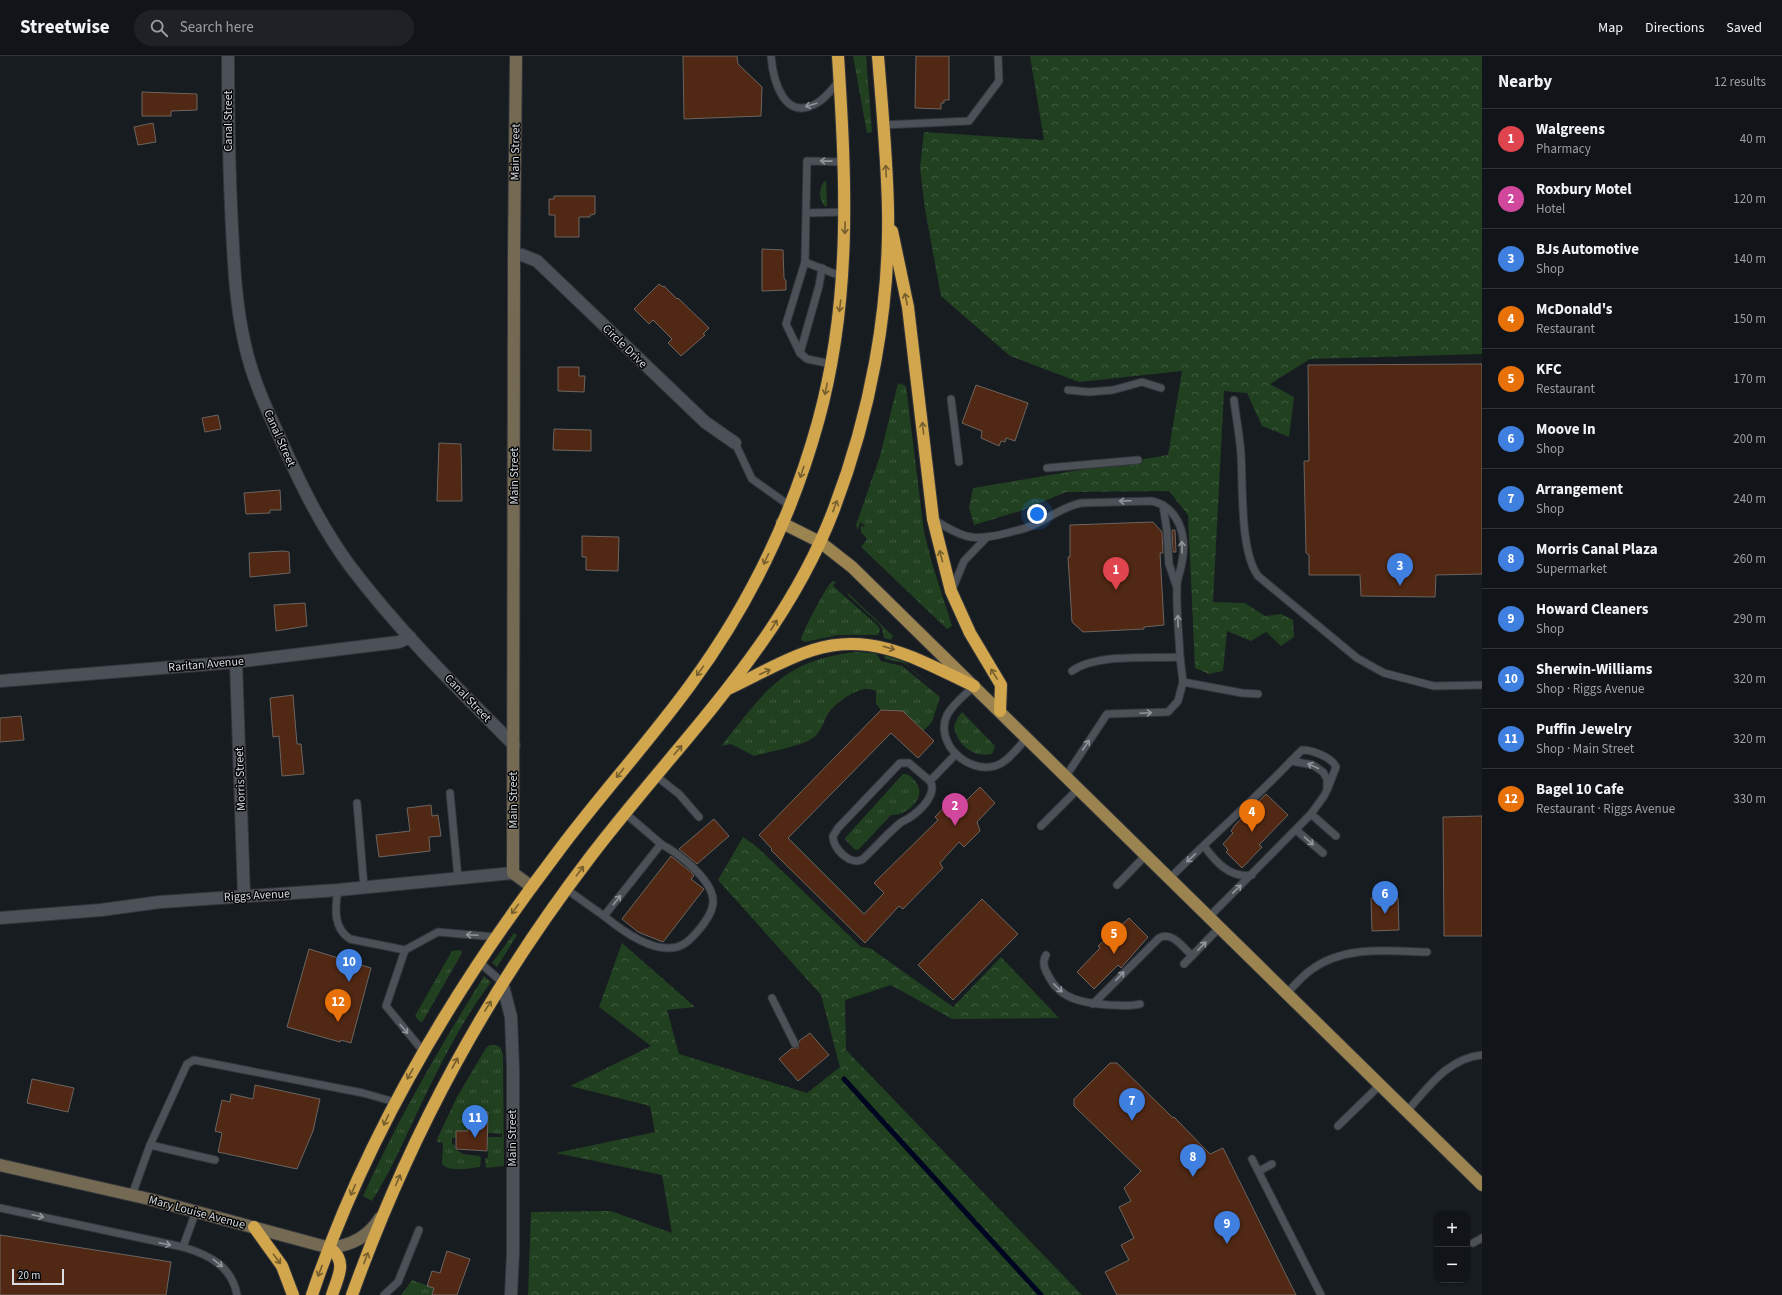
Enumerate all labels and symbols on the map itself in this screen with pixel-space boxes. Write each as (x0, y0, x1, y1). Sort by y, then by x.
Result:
street label: Canal Street (220, 90, 237, 152)
one-way arrow (804, 102, 817, 109)
street label: Main Street (507, 123, 524, 181)
one-way arrow (820, 158, 833, 165)
one-way arrow (882, 165, 889, 178)
one-way arrow (841, 221, 849, 234)
one-way arrow (902, 292, 910, 305)
one-way arrow (836, 299, 844, 312)
street label: Circle Drive (598, 321, 651, 372)
one-way arrow (822, 382, 830, 395)
street label: Canal Street (259, 407, 300, 470)
one-way arrow (919, 421, 926, 434)
street label: Main Street (506, 448, 523, 504)
one-way arrow (798, 465, 805, 478)
one-way arrow (1119, 498, 1132, 505)
one-way arrow (832, 500, 839, 513)
your location (1027, 504, 1047, 524)
one-way arrow (1178, 541, 1186, 554)
one-way arrow (937, 550, 945, 563)
one-way arrow (762, 553, 769, 565)
pin: 3 (1387, 553, 1413, 586)
pin: 1 (1103, 557, 1129, 590)
one-way arrow (1174, 615, 1182, 628)
one-way arrow (771, 619, 779, 631)
one-way arrow (882, 645, 895, 652)
street label: Raritan Avenue (168, 653, 245, 676)
one-way arrow (696, 665, 704, 676)
one-way arrow (758, 668, 770, 675)
one-way arrow (989, 668, 997, 680)
street label: Canal Street (440, 670, 495, 726)
one-way arrow (1139, 709, 1152, 716)
one-way arrow (1083, 739, 1091, 751)
one-way arrow (673, 746, 682, 756)
street label: Morris Street (231, 747, 250, 811)
one-way arrow (1307, 762, 1319, 770)
one-way arrow (616, 768, 624, 779)
street label: Main Street (505, 772, 522, 828)
pin: 2 (942, 793, 968, 826)
pin: 4 (1239, 799, 1265, 832)
one-way arrow (1304, 837, 1315, 846)
one-way arrow (1186, 853, 1196, 862)
one-way arrow (575, 866, 584, 877)
pin: 6 (1372, 881, 1398, 914)
one-way arrow (1232, 884, 1242, 894)
street label: Riggs Avenue (223, 885, 291, 906)
one-way arrow (612, 895, 621, 906)
one-way arrow (511, 904, 519, 915)
pin: 5 (1101, 921, 1127, 954)
one-way arrow (466, 932, 479, 939)
one-way arrow (1197, 941, 1207, 951)
pin: 10 (336, 949, 362, 982)
one-way arrow (1116, 971, 1125, 981)
one-way arrow (1053, 984, 1063, 993)
pin: 12 (325, 989, 351, 1022)
one-way arrow (484, 1000, 492, 1012)
one-way arrow (400, 1023, 409, 1034)
one-way arrow (451, 1057, 459, 1069)
one-way arrow (405, 1068, 413, 1080)
pin: 7 (1119, 1088, 1145, 1121)
pin: 11 (462, 1105, 488, 1138)
street label: Main Street (504, 1110, 521, 1166)
one-way arrow (382, 1114, 389, 1126)
pin: 8 (1180, 1144, 1206, 1177)
one-way arrow (394, 1174, 402, 1186)
one-way arrow (349, 1184, 356, 1196)
street label: Mary Louise Avenue (147, 1191, 247, 1234)
pin: 9 (1214, 1211, 1240, 1244)
one-way arrow (31, 1213, 44, 1221)
one-way arrow (158, 1240, 171, 1248)
one-way arrow (273, 1253, 281, 1264)
one-way arrow (362, 1253, 370, 1265)
one-way arrow (213, 1259, 224, 1267)
one-way arrow (316, 1265, 324, 1277)
scale bar (12, 1267, 64, 1286)

